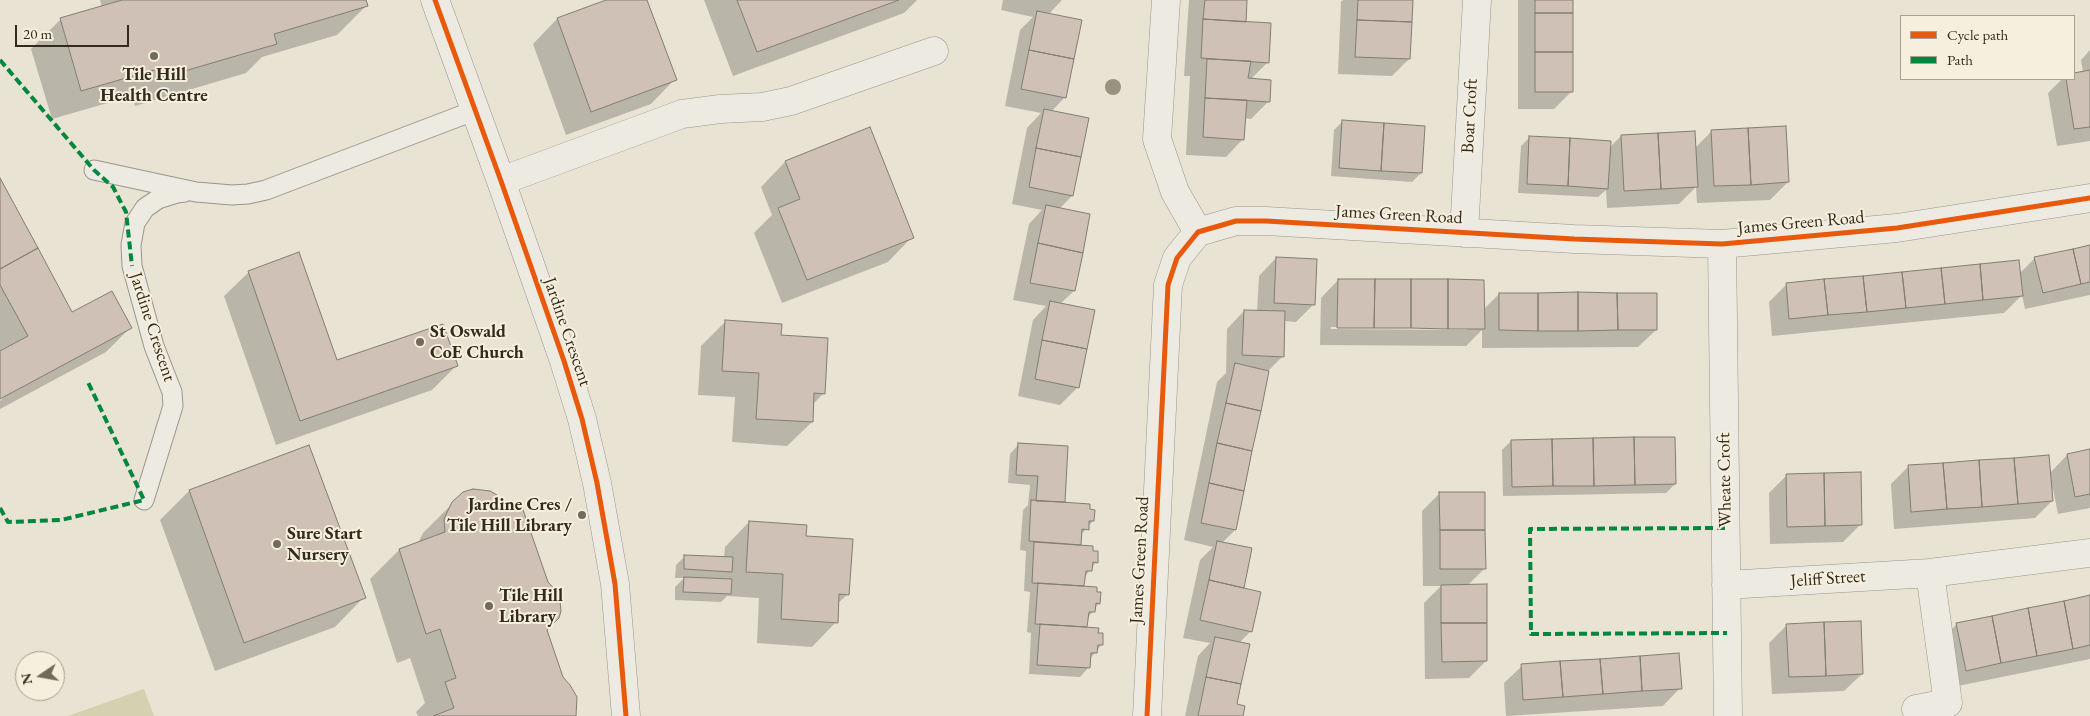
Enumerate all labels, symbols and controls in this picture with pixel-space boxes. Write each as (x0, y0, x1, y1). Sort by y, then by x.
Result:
scale bar (18, 15, 131, 47)
legend (1900, 15, 2075, 80)
text: 20 m (23, 24, 52, 43)
text: Cycle path (1947, 25, 2008, 44)
marker: Tile Hill Health Centre (148, 50, 160, 62)
text: Path (1947, 50, 1973, 69)
place label: Tile Hill Health Centre (100, 64, 208, 106)
street label: Boar Croft (1457, 78, 1483, 154)
street label: James Green Road (1335, 201, 1463, 229)
street label: James Green Road (1737, 207, 1865, 239)
street label: Jardine Crescent (124, 270, 180, 384)
street label: Jardine Crescent (538, 275, 596, 389)
place label: St Oswald CoE Church (430, 321, 524, 364)
marker: St Oswald CoE Church (414, 336, 426, 348)
street label: Wheate Croft (1713, 432, 1737, 528)
place label: Jardine Cres / Tile Hill Library (447, 494, 572, 536)
street label: James Green Road (1126, 496, 1154, 624)
marker: Jardine Cres / Tile Hill Library (576, 509, 588, 521)
place label: Sure Start Nursery (287, 523, 363, 566)
marker: Sure Start Nursery (271, 538, 283, 550)
street label: Jeliff Street (1790, 566, 1866, 592)
place label: Tile Hill Library (499, 585, 563, 628)
marker: Tile Hill Library (483, 600, 495, 612)
north arrow (15, 651, 65, 701)
text: N (16, 672, 36, 686)

